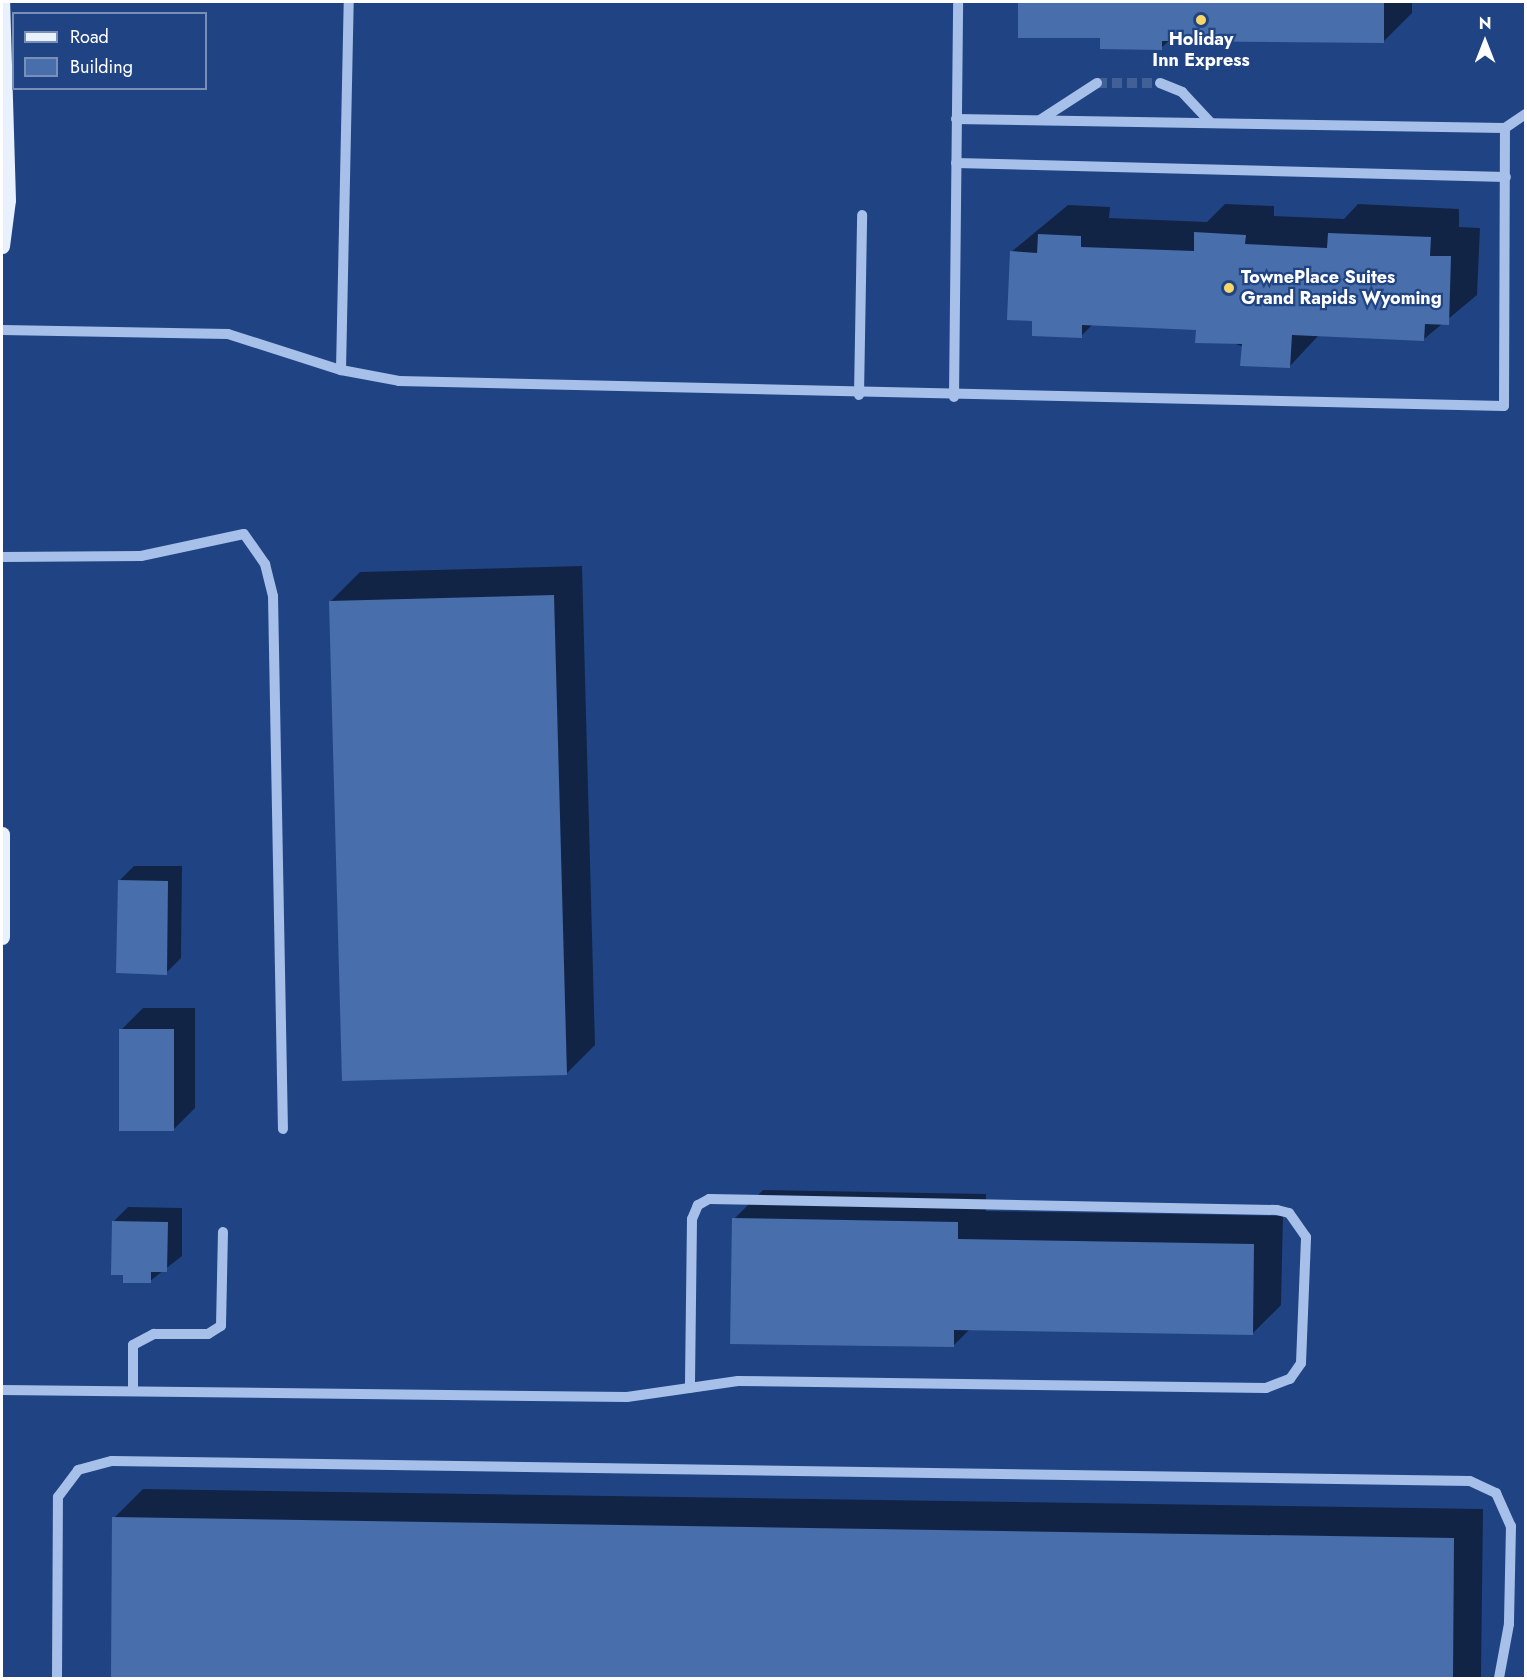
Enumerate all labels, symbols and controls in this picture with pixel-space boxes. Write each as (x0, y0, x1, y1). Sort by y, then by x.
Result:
legend (12, 12, 207, 90)
north arrow (1455, 12, 1515, 72)
text: N (1479, 12, 1491, 35)
marker: Holiday Inn Express (1194, 13, 1208, 27)
text: Road (70, 24, 109, 50)
place label: Holiday Inn Express (1152, 29, 1250, 72)
text: Building (70, 54, 133, 80)
place label: TownePlace Suites Grand Rapids Wyoming (1241, 267, 1442, 310)
marker: TownePlace Suites Grand Rapids Wyoming (1222, 281, 1236, 295)

